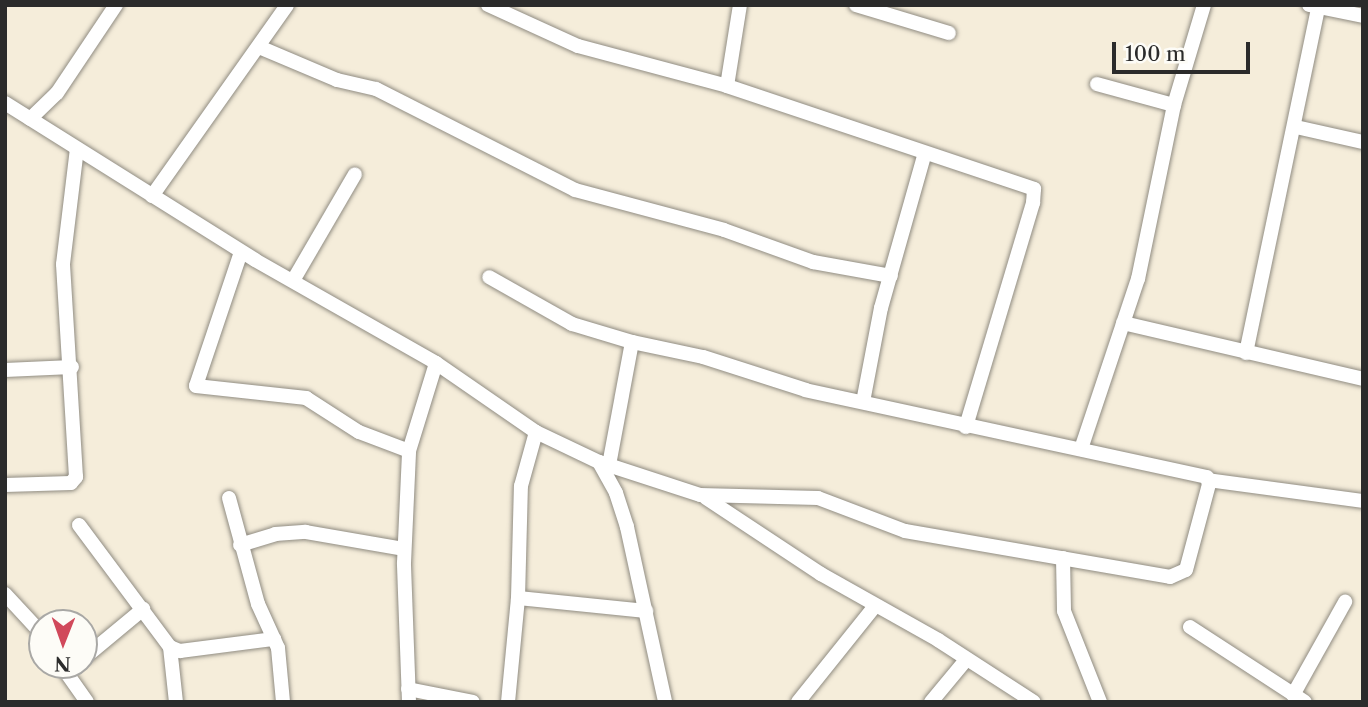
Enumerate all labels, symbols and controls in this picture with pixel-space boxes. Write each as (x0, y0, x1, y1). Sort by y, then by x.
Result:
scale bar (1116, 28, 1254, 72)
text: 100 m (1125, 41, 1186, 66)
north arrow (28, 609, 98, 679)
text: N (54, 652, 71, 675)

